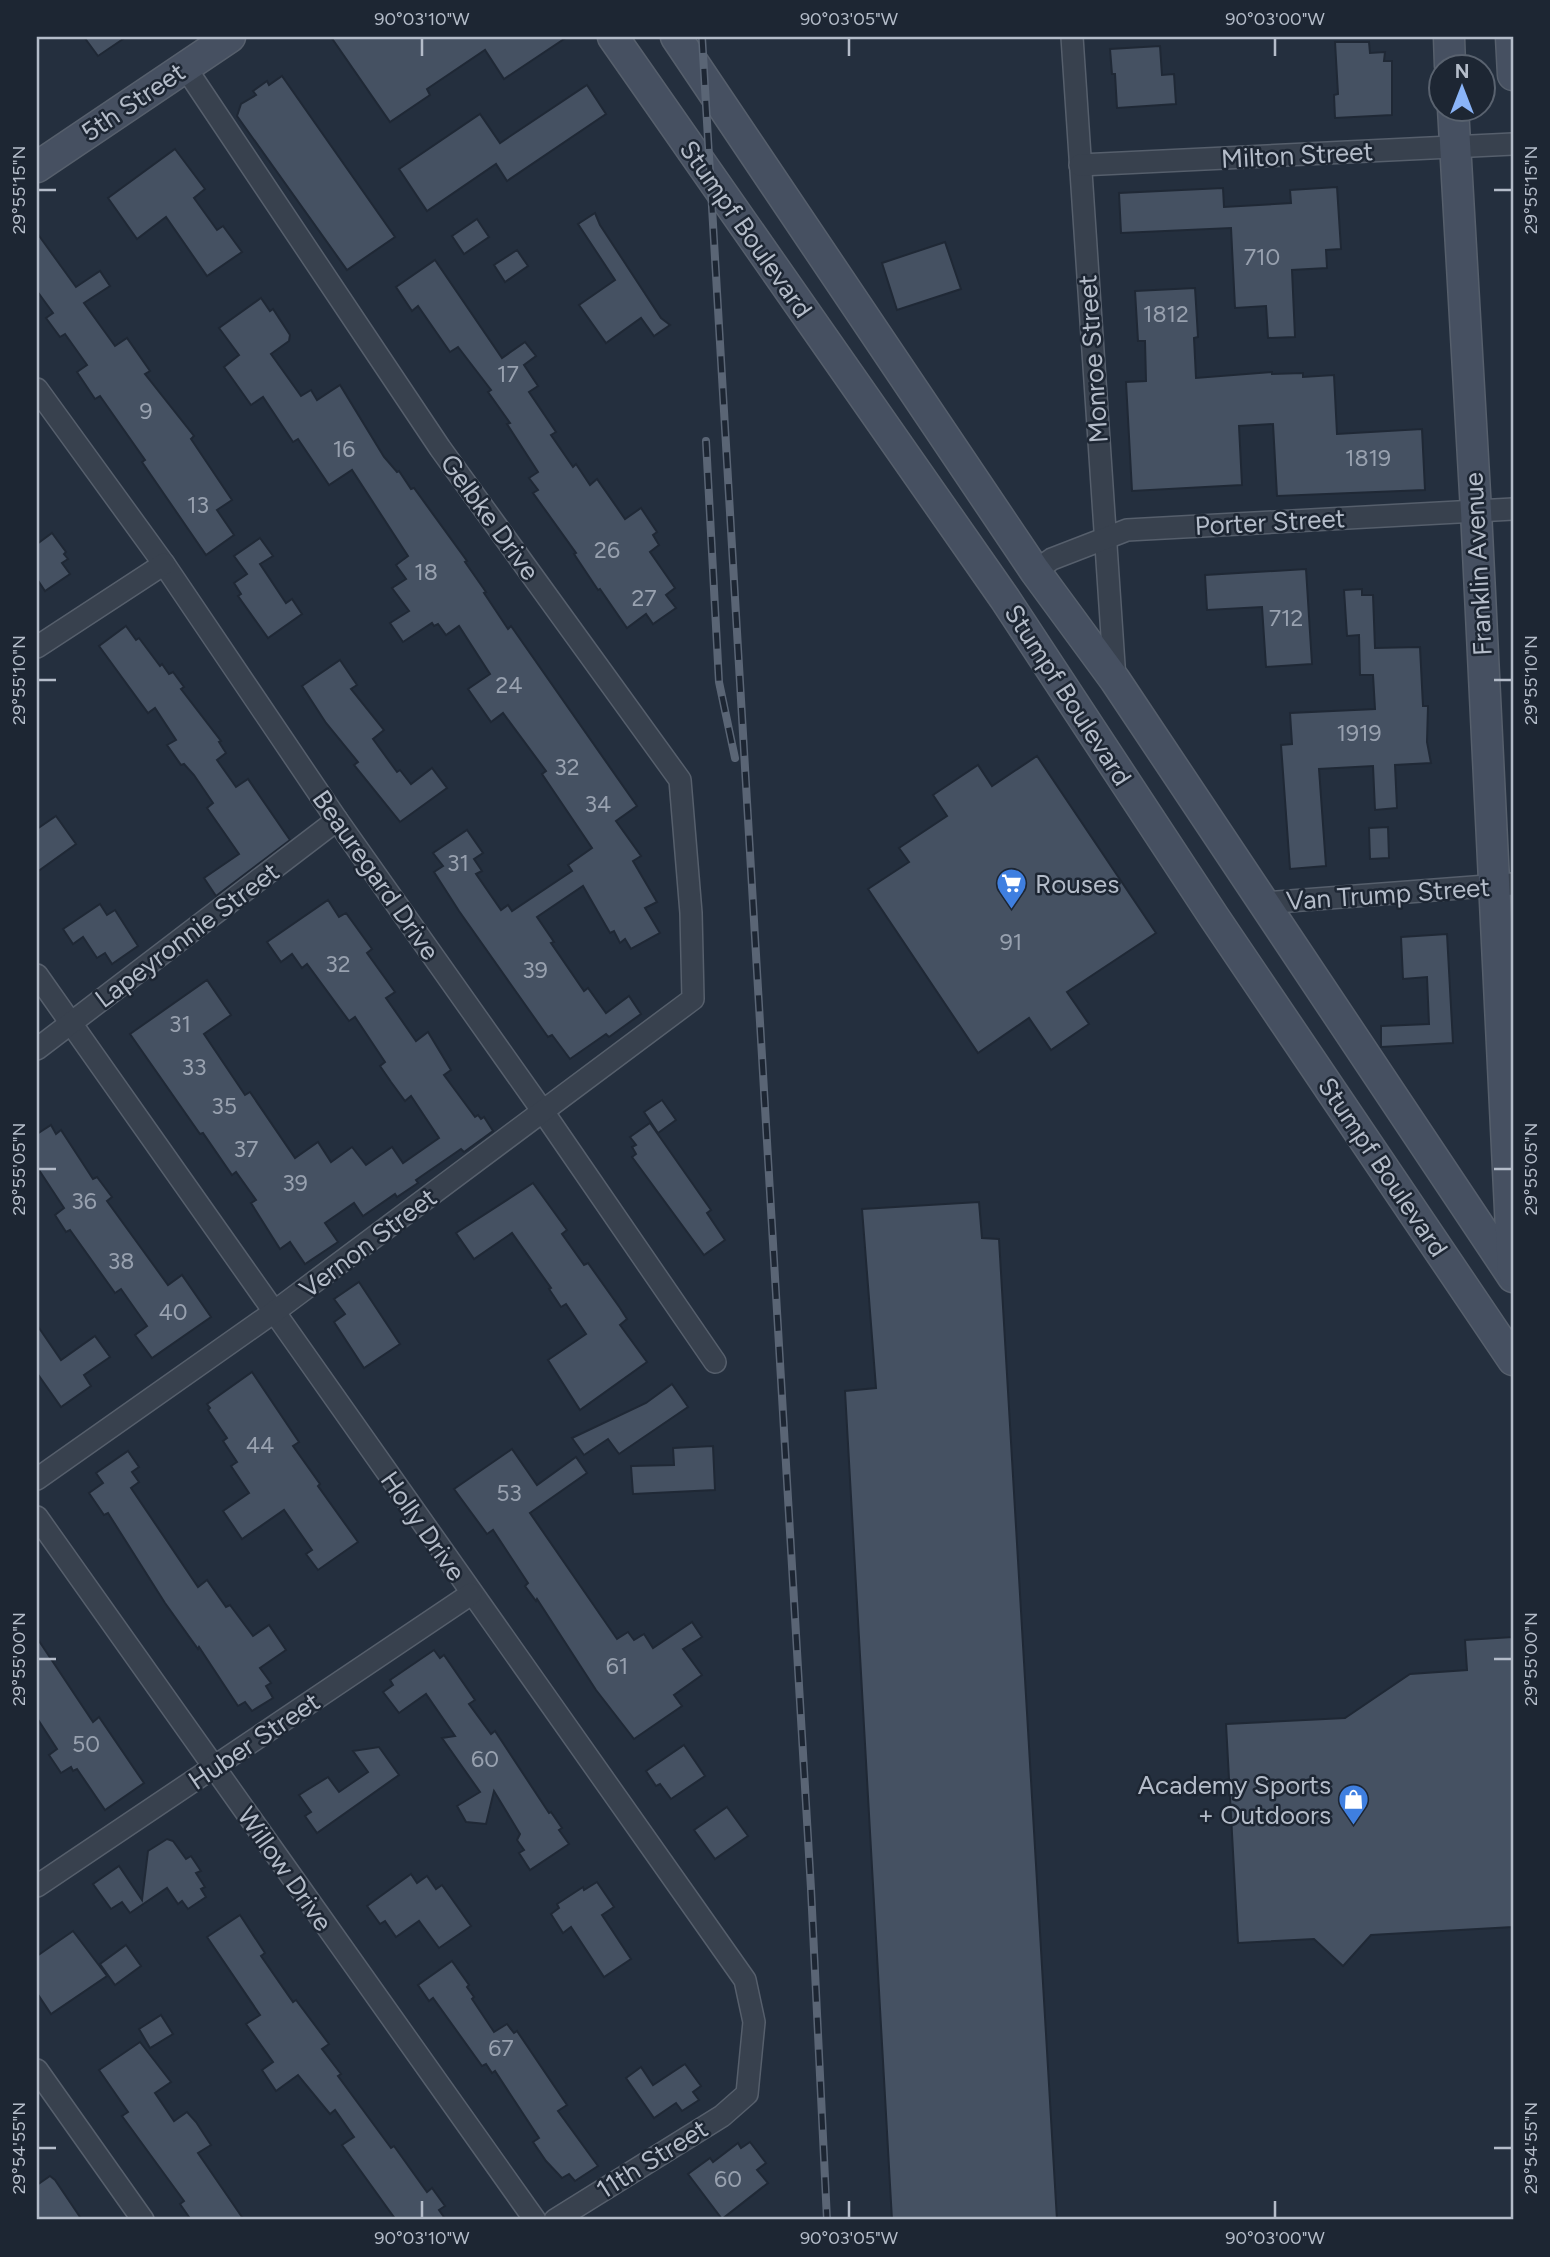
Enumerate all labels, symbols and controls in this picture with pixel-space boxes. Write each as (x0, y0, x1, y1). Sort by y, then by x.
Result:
text: 90°03'10"W (374, 8, 470, 30)
text: 90°03'05"W (800, 8, 899, 30)
text: 90°03'00"W (1225, 8, 1325, 30)
north arrow (1428, 52, 1498, 122)
street label: 5th Street (75, 56, 191, 148)
text: N (1455, 60, 1469, 83)
street label: Stumpf Boulevard (673, 134, 819, 324)
street label: Milton Street (1220, 135, 1374, 175)
text: 29°55'15"N (8, 146, 30, 234)
text: 29°55'15"N (1520, 146, 1542, 234)
house number: 710 (1244, 243, 1280, 271)
street label: Monroe Street (1071, 273, 1115, 444)
house number: 1812 (1143, 300, 1189, 328)
house number: 17 (497, 360, 519, 388)
house number: 9 (139, 397, 153, 425)
house number: 16 (333, 435, 355, 463)
house number: 1819 (1345, 444, 1391, 472)
street label: Gelbke Drive (434, 448, 546, 586)
street label: Franklin Avenue (1457, 471, 1499, 657)
house number: 13 (187, 491, 209, 519)
street label: Porter Street (1194, 502, 1346, 542)
house number: 26 (594, 536, 620, 564)
house number: 18 (414, 558, 438, 586)
house number: 27 (631, 584, 657, 612)
street label: Stumpf Boulevard (998, 598, 1138, 792)
house number: 712 (1269, 604, 1303, 632)
text: 29°55'10"N (8, 635, 30, 725)
text: 29°55'10"N (1520, 635, 1542, 725)
house number: 24 (495, 671, 523, 699)
house number: 1919 (1336, 719, 1382, 747)
house number: 32 (554, 753, 580, 781)
street label: Beauregard Drive (306, 784, 446, 966)
house number: 34 (585, 790, 611, 818)
house number: 31 (447, 849, 469, 877)
street label: Lapeyronnie Street (89, 855, 285, 1015)
supermarket icon: Rouses (995, 867, 1029, 911)
place label: Rouses (1035, 868, 1119, 900)
street label: Van Trump Street (1285, 871, 1491, 917)
house number: 91 (1000, 928, 1022, 956)
house number: 32 (325, 950, 351, 978)
house number: 39 (522, 956, 548, 984)
house number: 31 (169, 1010, 191, 1038)
house number: 33 (181, 1053, 207, 1081)
street label: Stumpf Boulevard (1311, 1071, 1455, 1263)
house number: 35 (211, 1092, 237, 1120)
text: 29°55'05"N (8, 1123, 30, 1215)
text: 29°55'05"N (1520, 1123, 1542, 1215)
house number: 37 (234, 1135, 258, 1163)
house number: 39 (282, 1169, 308, 1197)
street label: Vernon Street (293, 1181, 443, 1305)
house number: 36 (71, 1187, 97, 1215)
house number: 38 (108, 1247, 134, 1275)
house number: 40 (158, 1298, 188, 1326)
house number: 44 (246, 1431, 274, 1459)
street label: Holly Drive (374, 1465, 472, 1587)
house number: 53 (496, 1479, 522, 1507)
text: 29°55'00"N (8, 1612, 30, 1706)
text: 29°55'00"N (1520, 1612, 1542, 1706)
house number: 61 (606, 1652, 628, 1680)
street label: Huber Street (182, 1685, 326, 1797)
house number: 50 (72, 1730, 100, 1758)
house number: 60 (471, 1745, 499, 1773)
place label: Academy Sports + Outdoors (1138, 1769, 1331, 1831)
shop icon: Academy Sports + Outdoors (1337, 1783, 1371, 1827)
street label: Willow Drive (231, 1801, 339, 1937)
house number: 67 (488, 2034, 514, 2062)
text: 29°54'55"N (8, 2102, 30, 2194)
text: 29°54'55"N (1520, 2102, 1542, 2194)
street label: 11th Street (590, 2112, 714, 2206)
house number: 60 (714, 2165, 742, 2193)
text: 90°03'10"W (374, 2227, 470, 2249)
text: 90°03'05"W (800, 2227, 899, 2249)
text: 90°03'00"W (1225, 2227, 1325, 2249)

